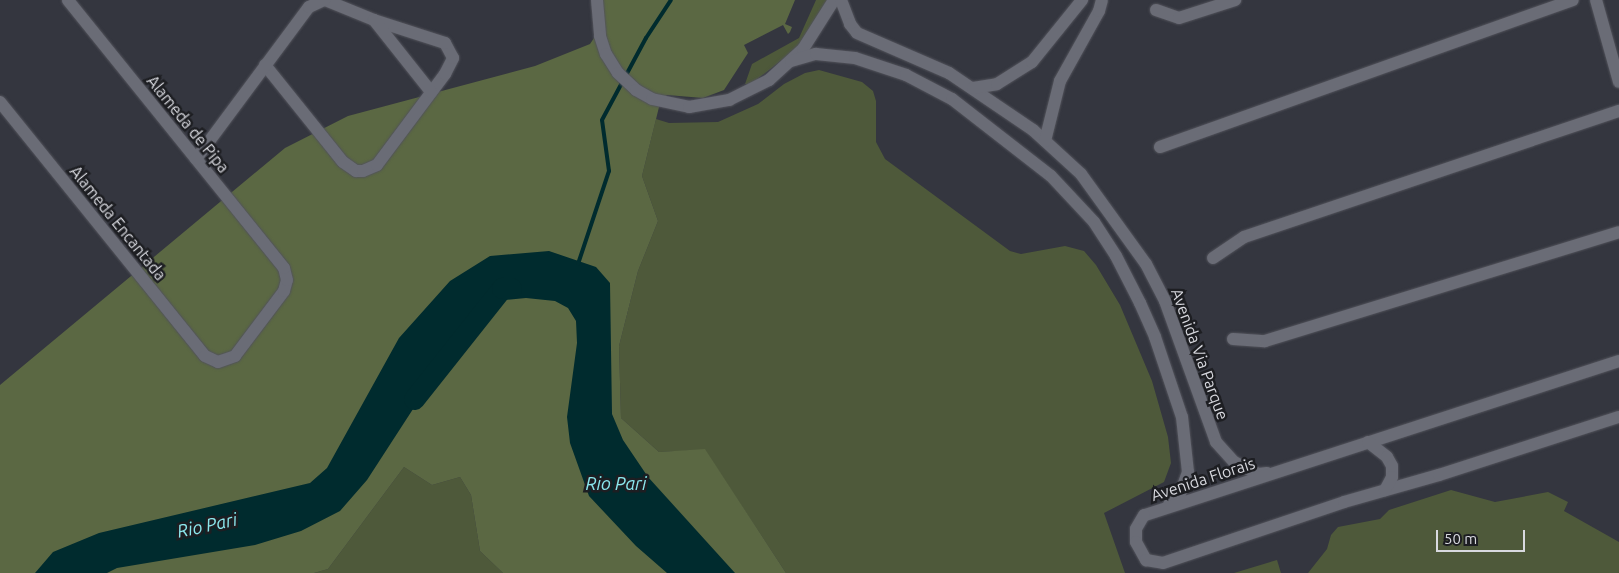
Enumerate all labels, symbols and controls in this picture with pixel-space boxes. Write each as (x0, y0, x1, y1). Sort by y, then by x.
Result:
street label: Alameda de Pipa (143, 71, 233, 177)
street label: Alameda Encantada (66, 162, 170, 284)
street label: Avenida Via Parque (1167, 286, 1233, 422)
street label: Avenida Florais (1149, 453, 1257, 505)
water label: Rio Pari (586, 472, 646, 494)
water label: Rio Pari (175, 508, 239, 542)
scale bar (1439, 520, 1528, 552)
text: 50 m (1444, 530, 1477, 547)

